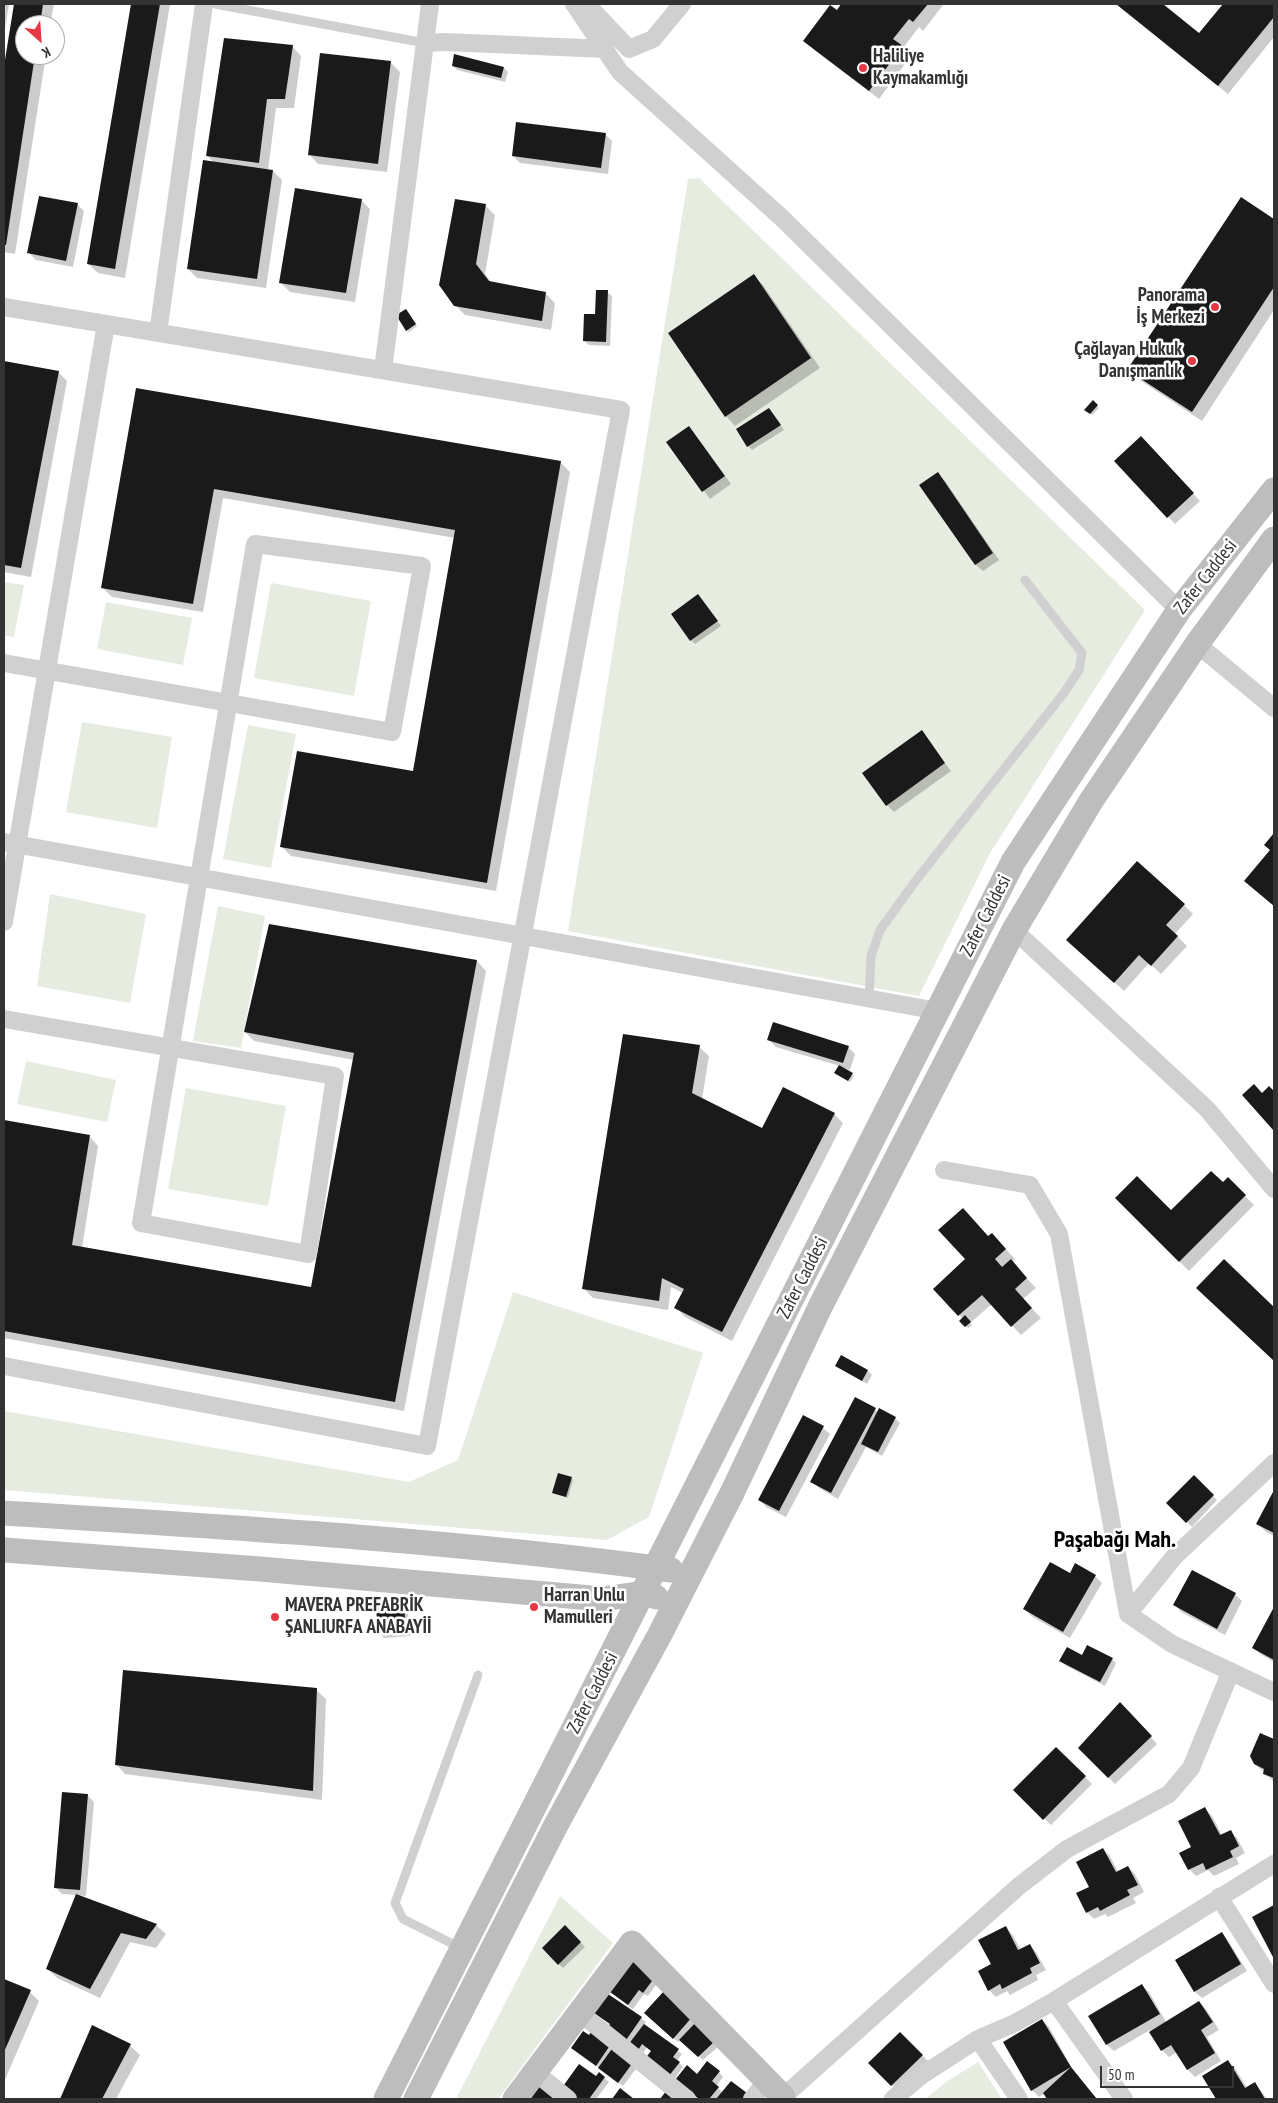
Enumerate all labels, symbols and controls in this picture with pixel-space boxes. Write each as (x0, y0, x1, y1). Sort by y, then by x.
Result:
north arrow (15, 15, 65, 65)
text: K (39, 43, 53, 62)
place label: Haliliye Kaymakamlığı (873, 46, 968, 90)
marker: Haliliye Kaymakamlığı (857, 62, 869, 74)
place label: Panorama İş Merkezi (1136, 285, 1205, 329)
marker: Panorama İş Merkezi (1209, 301, 1221, 313)
place label: Çağlayan Hukuk Danışmanlık (1074, 339, 1182, 383)
marker: Çağlayan Hukuk Danışmanlık (1186, 355, 1198, 367)
street label: Zafer Caddesi (1170, 535, 1242, 619)
street label: Zafer Caddesi (956, 871, 1016, 961)
street label: Zafer Caddesi (773, 1233, 833, 1323)
district label: Paşabağı Mah. (1054, 1526, 1176, 1554)
place label: Harran Unlu Mamulleri (544, 1585, 625, 1629)
place label: MAVERA PREFABRİK ŞANLIURFA ANABAYİİ (285, 1595, 432, 1639)
marker: Harran Unlu Mamulleri (528, 1601, 540, 1613)
marker: MAVERA PREFABRİK ŞANLIURFA ANABAYİİ (269, 1611, 281, 1623)
street label: Zafer Caddesi (563, 1648, 623, 1738)
scale bar (1103, 2056, 1237, 2088)
text: 50 m (1108, 2065, 1134, 2084)

